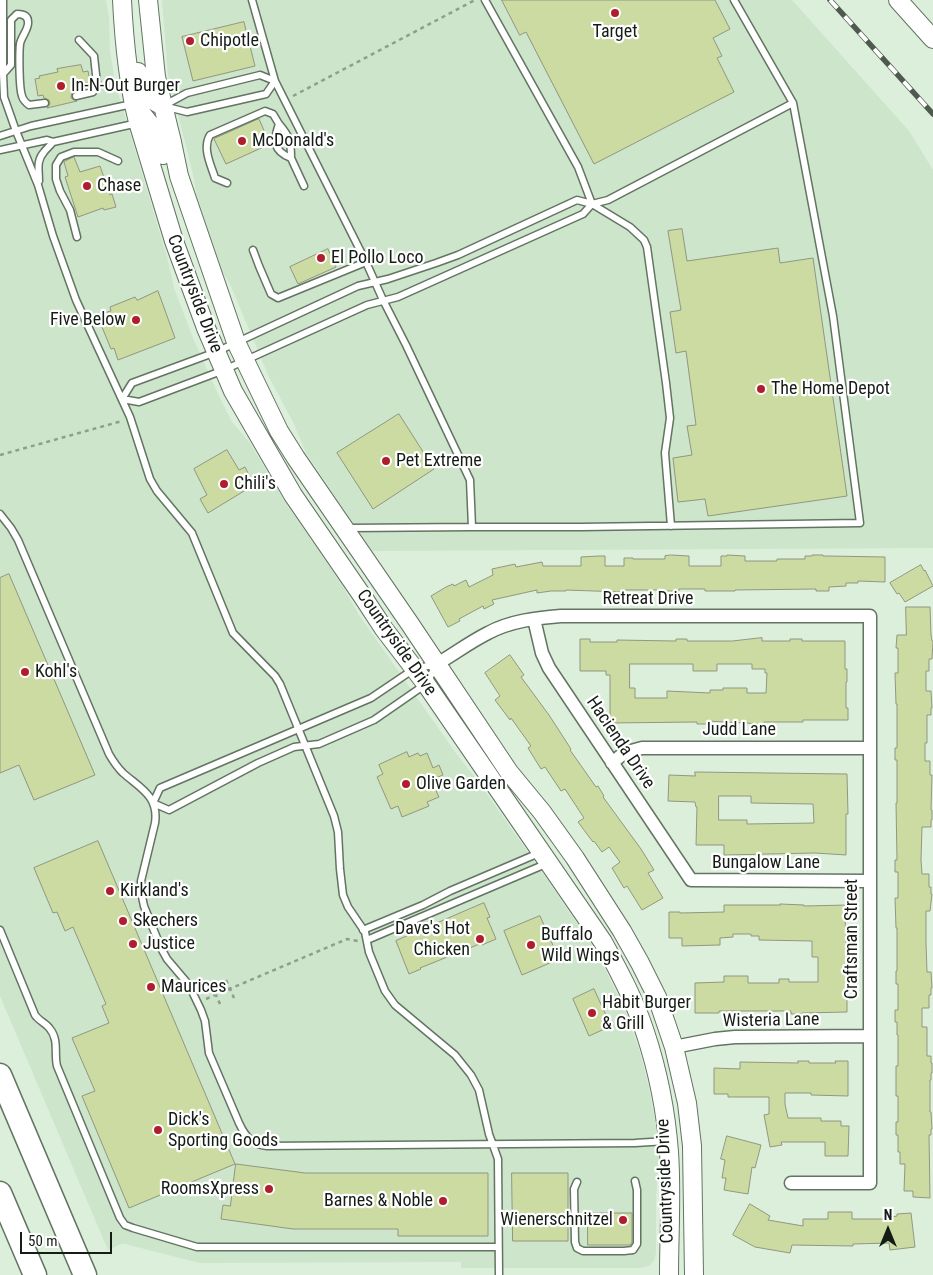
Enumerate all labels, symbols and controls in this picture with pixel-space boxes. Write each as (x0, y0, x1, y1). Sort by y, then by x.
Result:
marker: Target (609, 7, 621, 19)
place label: Target (593, 21, 637, 43)
place label: Chipotle (200, 30, 259, 52)
marker: Chipotle (184, 35, 196, 47)
place label: In-N-Out Burger (71, 75, 180, 97)
marker: In-N-Out Burger (55, 80, 67, 92)
place label: McDonald's (252, 130, 334, 152)
marker: McDonald's (236, 135, 248, 147)
place label: Chase (97, 175, 141, 197)
marker: Chase (81, 180, 93, 192)
street label: Countryside Drive (162, 232, 226, 356)
place label: El Pollo Loco (331, 247, 423, 269)
marker: El Pollo Loco (315, 252, 327, 264)
place label: Five Below (50, 309, 126, 331)
marker: Five Below (130, 314, 142, 326)
place label: The Home Depot (771, 378, 890, 400)
marker: The Home Depot (755, 383, 767, 395)
place label: Pet Extreme (396, 450, 482, 472)
marker: Pet Extreme (380, 455, 392, 467)
place label: Chili's (234, 473, 276, 495)
marker: Chili's (218, 478, 230, 490)
street label: Countryside Drive (351, 586, 441, 700)
street label: Retreat Drive (602, 588, 694, 610)
place label: Kohl's (35, 661, 77, 683)
marker: Kohl's (19, 666, 31, 678)
street label: Hacienda Drive (581, 693, 659, 793)
street label: Judd Lane (702, 719, 776, 741)
place label: Olive Garden (416, 773, 506, 795)
marker: Olive Garden (400, 778, 412, 790)
street label: Bungalow Lane (712, 852, 820, 874)
street label: Craftsman Street (841, 879, 863, 999)
place label: Kirkland's (120, 880, 189, 902)
marker: Kirkland's (104, 885, 116, 897)
place label: Skechers (133, 910, 198, 932)
marker: Skechers (117, 915, 129, 927)
place label: Dave's Hot Chicken (395, 918, 470, 961)
place label: Buffalo Wild Wings (541, 924, 620, 966)
place label: Justice (143, 933, 195, 955)
marker: Dave's Hot Chicken (474, 933, 486, 945)
marker: Justice (127, 938, 139, 950)
marker: Buffalo Wild Wings (525, 939, 537, 951)
place label: Maurices (161, 976, 226, 998)
marker: Maurices (145, 981, 157, 993)
place label: Habit Burger & Grill (602, 992, 691, 1034)
marker: Habit Burger & Grill (586, 1007, 598, 1019)
street label: Wisteria Lane (723, 1009, 819, 1033)
place label: Dick's Sporting Goods (168, 1109, 278, 1152)
street label: Countryside Drive (653, 1118, 679, 1244)
marker: Dick's Sporting Goods (152, 1124, 164, 1136)
place label: RoomsXpress (161, 1178, 259, 1200)
marker: RoomsXpress (263, 1183, 275, 1195)
place label: Barnes & Noble (324, 1190, 433, 1212)
marker: Barnes & Noble (437, 1195, 449, 1207)
north arrow (863, 1205, 913, 1255)
text: N (884, 1207, 892, 1223)
place label: Wienerschnitzel (500, 1209, 613, 1231)
marker: Wienerschnitzel (617, 1214, 629, 1226)
scale bar (22, 1222, 115, 1254)
text: 50 m (28, 1232, 58, 1250)

